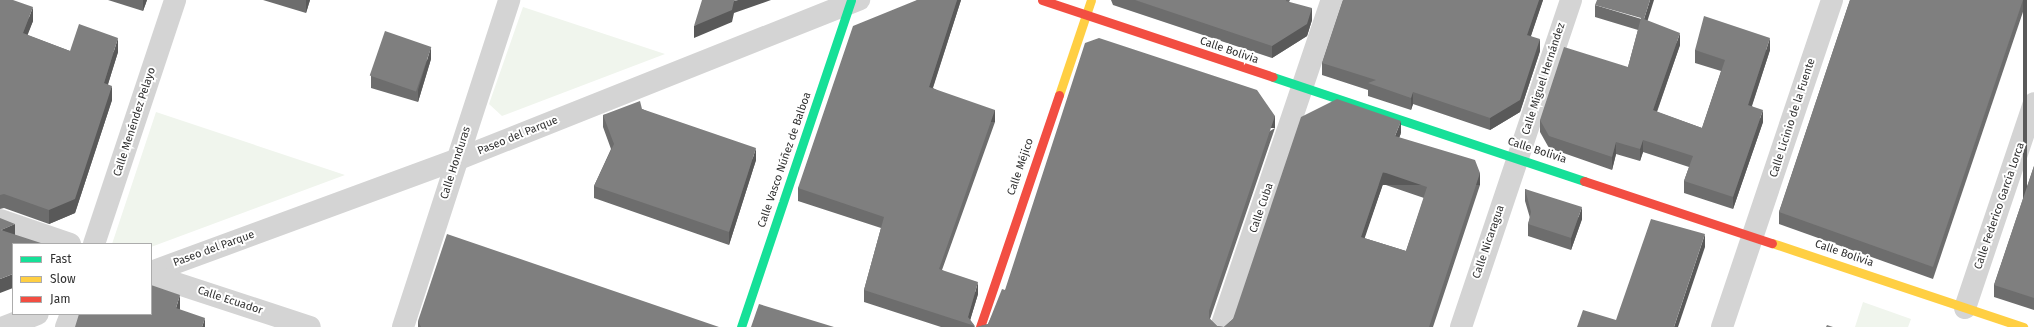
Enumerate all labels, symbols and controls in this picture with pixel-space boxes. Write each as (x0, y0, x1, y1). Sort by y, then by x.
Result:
street label: Calle Miguel Hernández (1520, 21, 1568, 137)
street label: Calle Bolivia (1198, 35, 1260, 67)
street label: Calle Licinio de la Fuente (1768, 57, 1818, 179)
street label: Calle Menéndez Pelayo (111, 66, 159, 178)
street label: Calle Vasco Núñez de Balboa (756, 91, 814, 229)
street label: Paseo del Parque (476, 114, 560, 158)
street label: Calle Honduras (438, 125, 474, 201)
street label: Calle Bolivia (1506, 135, 1568, 167)
street label: Calle Méjico (1005, 137, 1037, 197)
street label: Calle Federico García Lorca (1972, 141, 2028, 271)
street label: Calle Cuba (1247, 181, 1277, 235)
street label: Calle Nicaragua (1470, 204, 1508, 280)
street label: Paseo del Parque (172, 228, 256, 270)
street label: Calle Bolivia (1813, 238, 1875, 270)
legend (12, 243, 152, 315)
text: Fast (50, 252, 72, 266)
text: Slow (50, 272, 76, 286)
street label: Calle Ecuador (196, 284, 264, 318)
text: Jam (50, 292, 70, 306)

